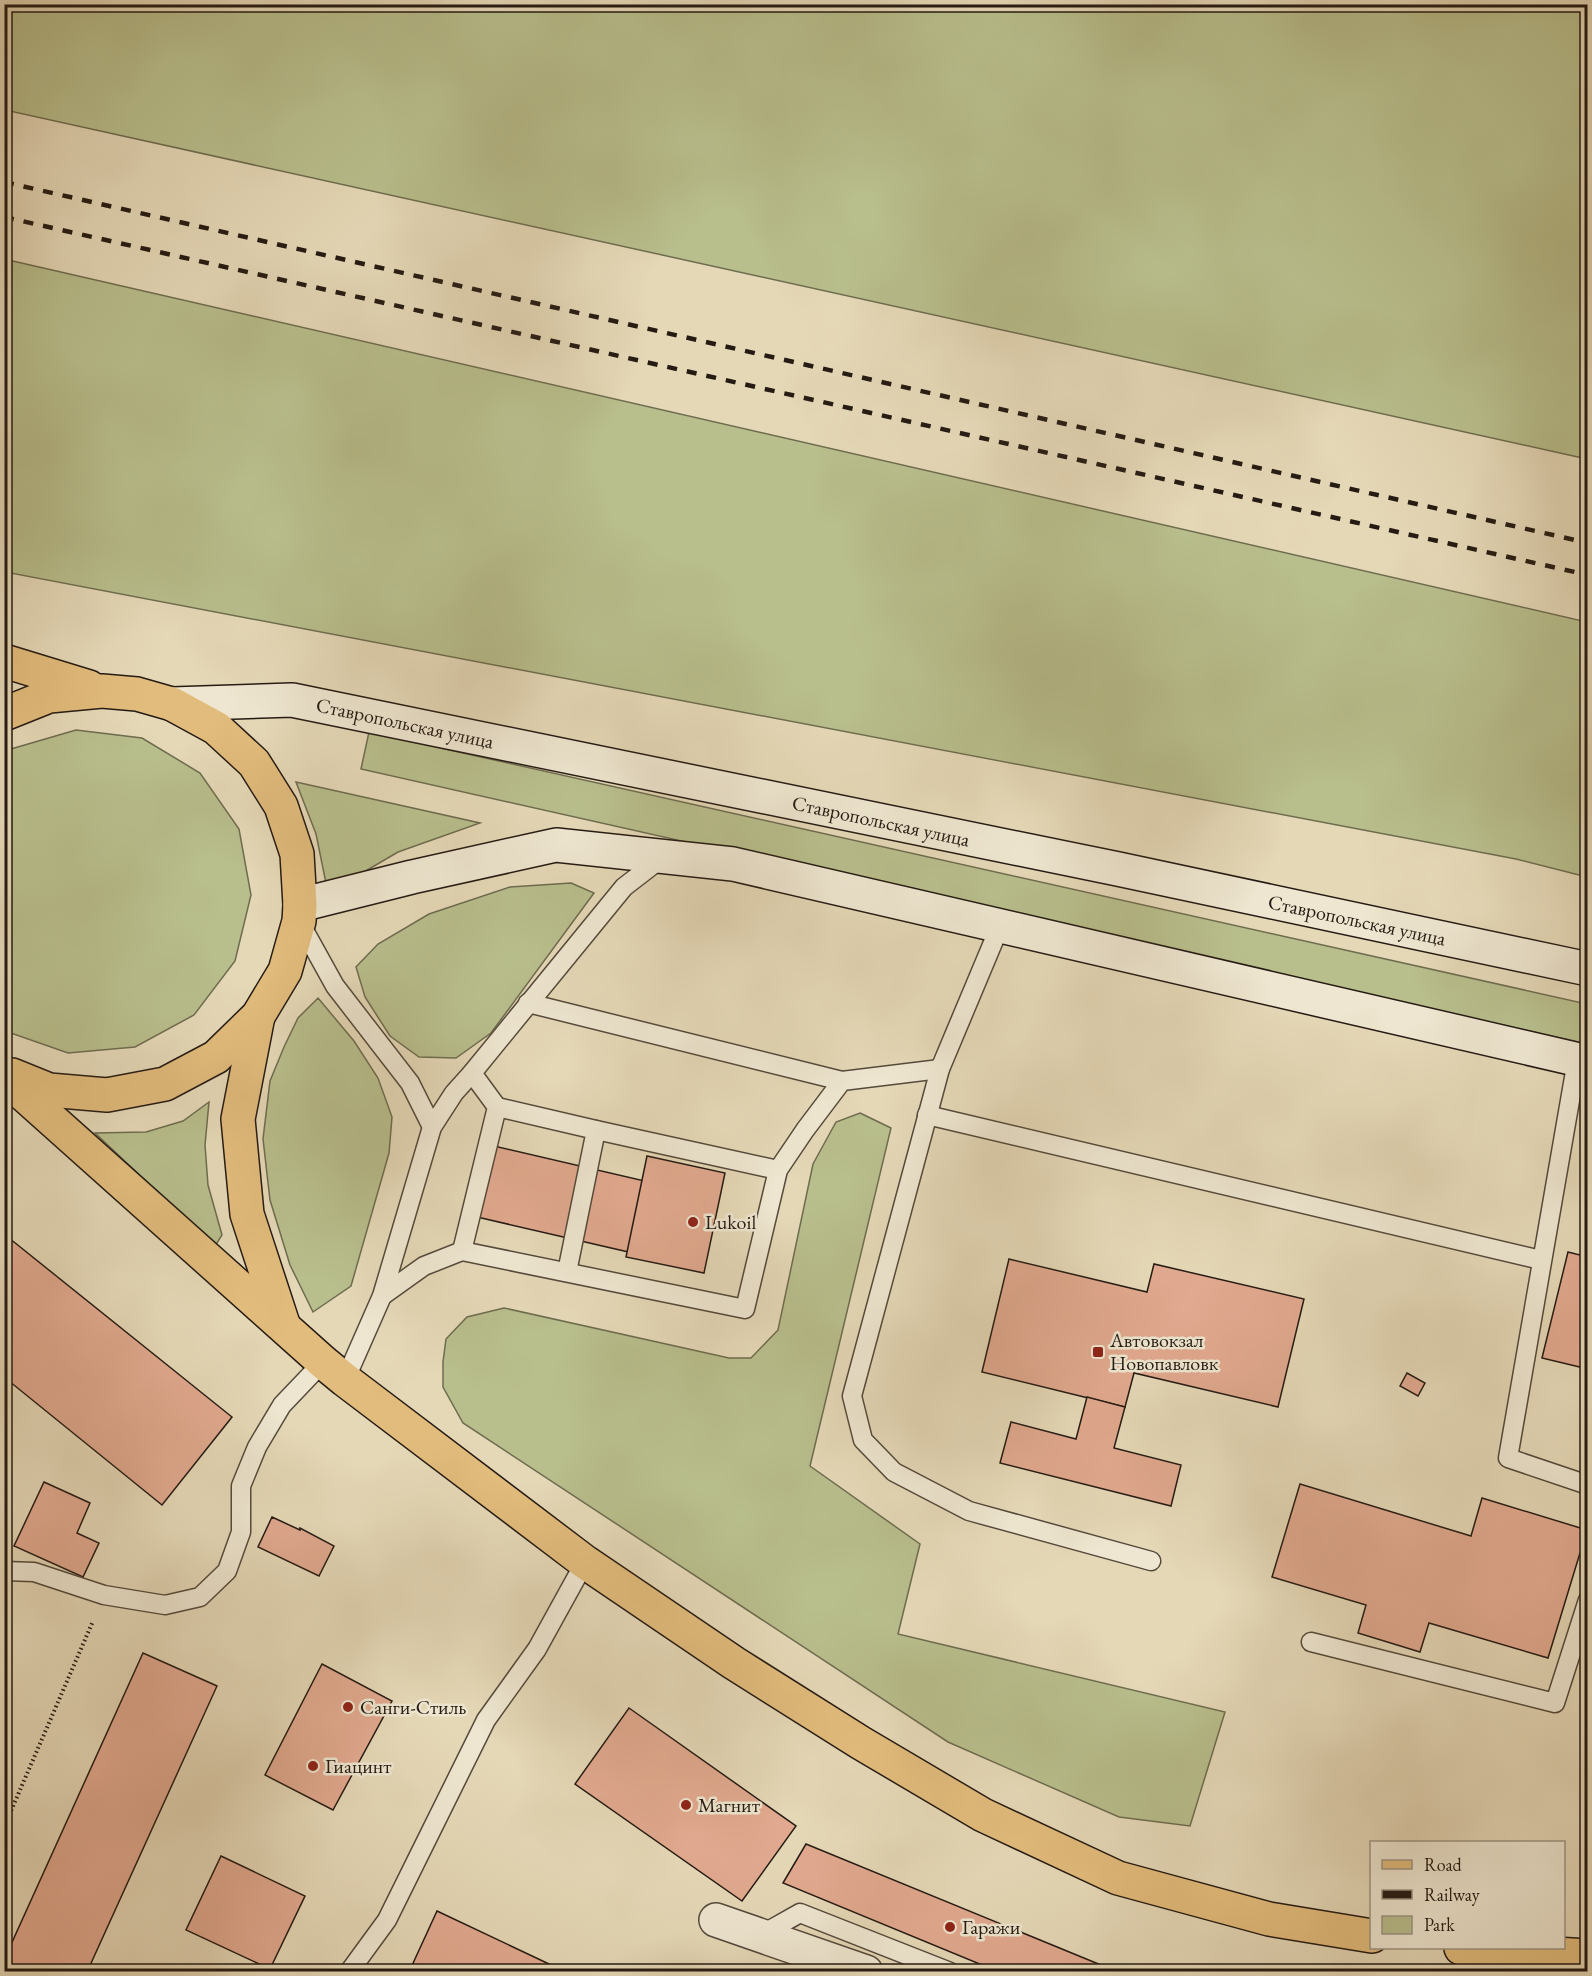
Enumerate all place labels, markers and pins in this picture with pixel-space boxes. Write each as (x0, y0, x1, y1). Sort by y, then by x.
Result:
place label: Lukoil (705, 1209, 756, 1235)
marker: Lukoil (686, 1215, 700, 1229)
place label: Автовокзал Новопавловк (1109, 1327, 1219, 1376)
marker: Автовокзал Новопавловк (1091, 1345, 1105, 1359)
place label: Санги-Стиль (360, 1694, 466, 1720)
marker: Санги-Стиль (341, 1700, 355, 1714)
place label: Гиацинт (325, 1753, 391, 1779)
marker: Гиацинт (306, 1759, 320, 1773)
place label: Магнит (698, 1792, 760, 1818)
marker: Магнит (679, 1798, 693, 1812)
place label: Гаражи (962, 1914, 1021, 1940)
marker: Гаражи (943, 1920, 957, 1934)

